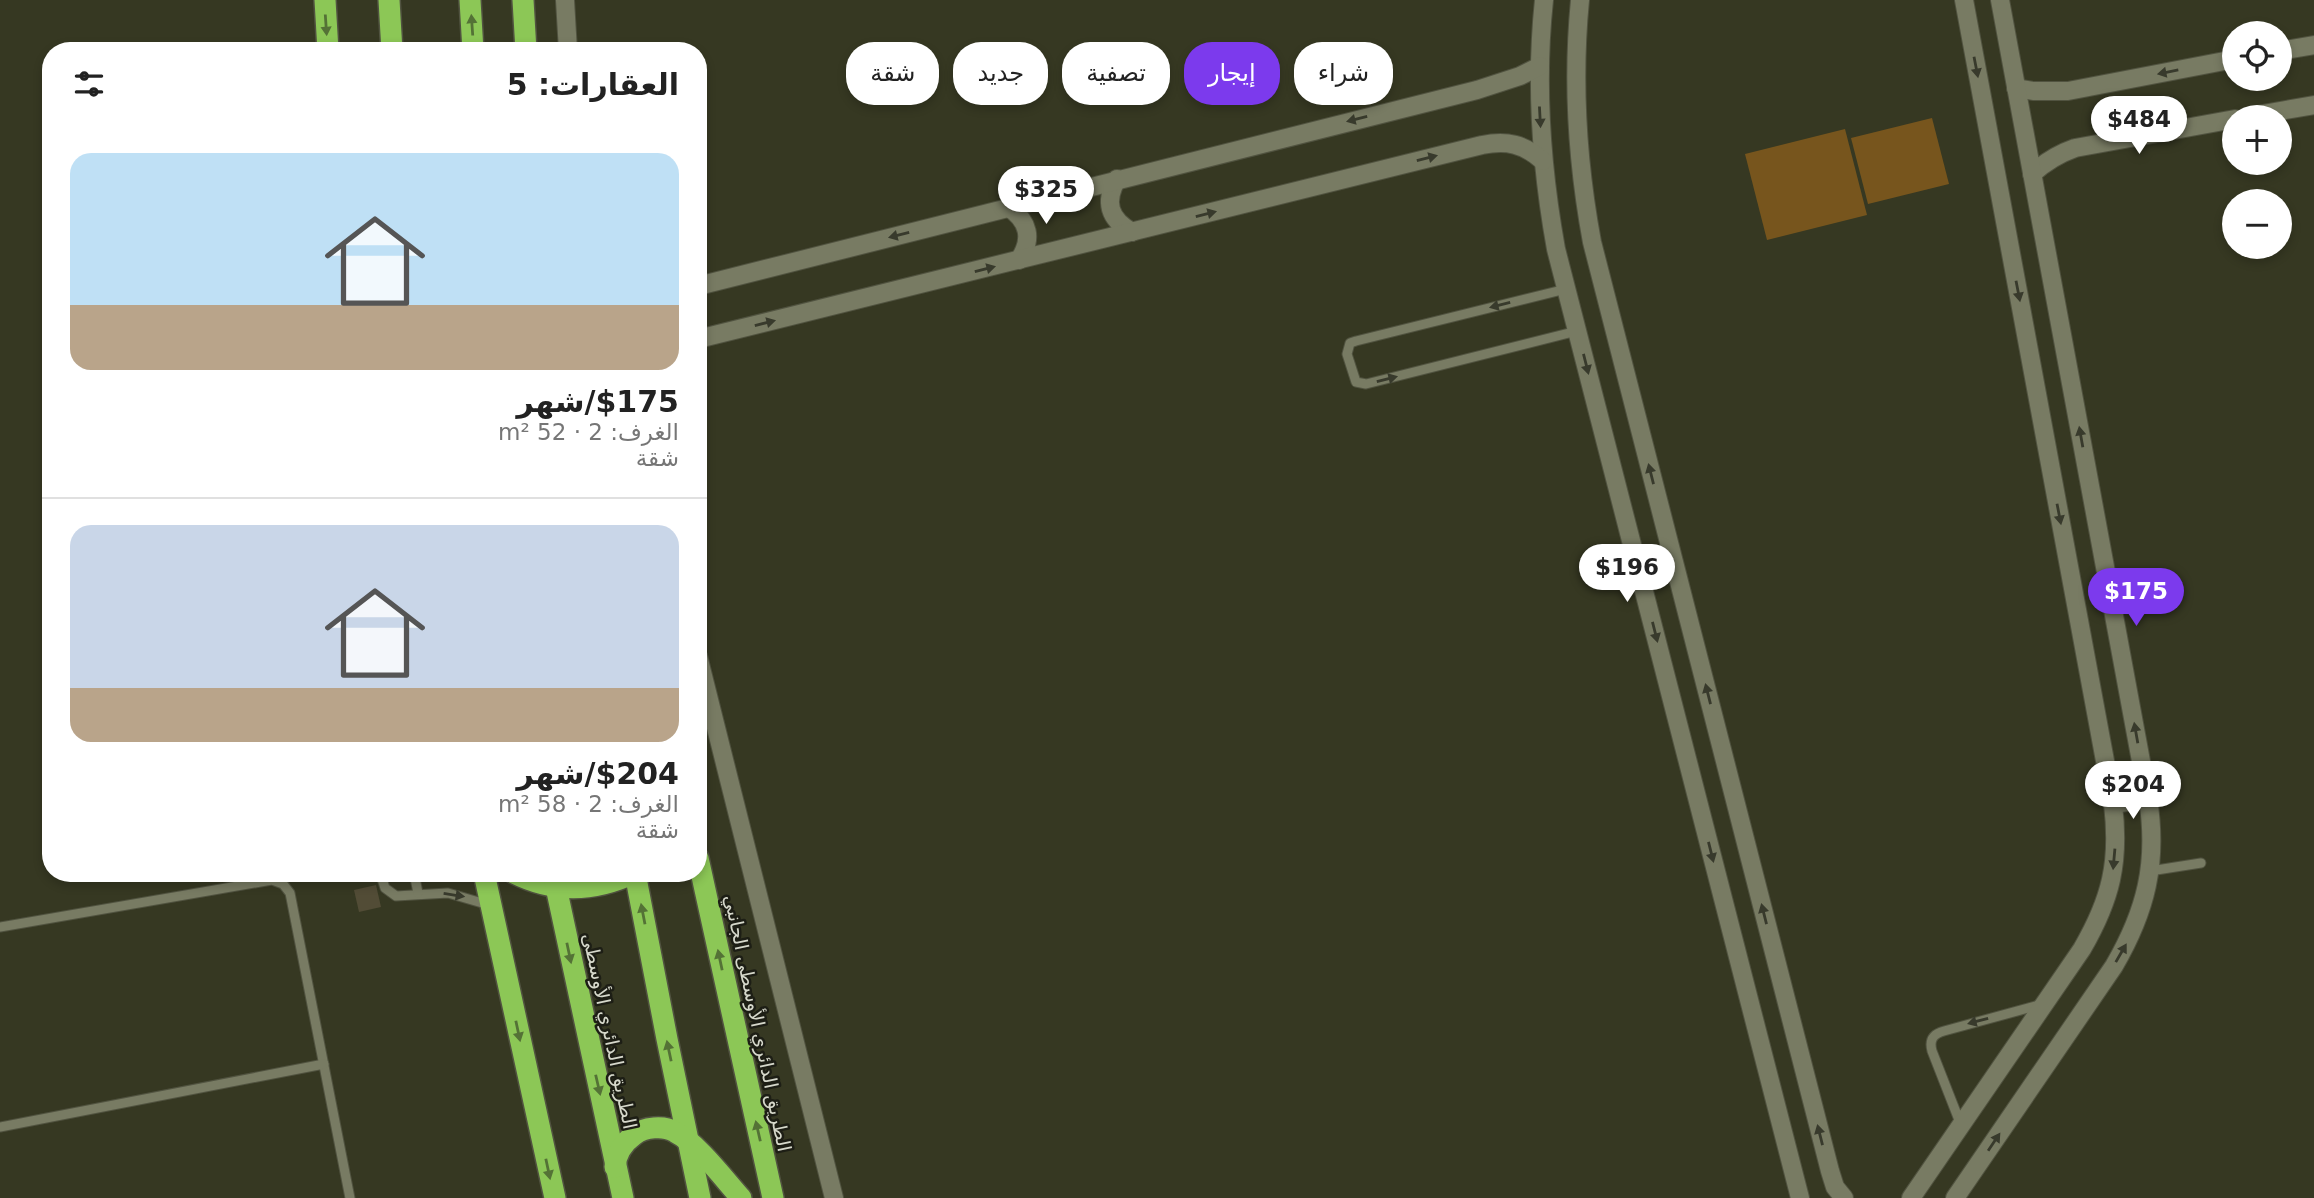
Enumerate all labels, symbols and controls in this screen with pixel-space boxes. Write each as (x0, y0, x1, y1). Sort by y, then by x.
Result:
one-way arrow (466, 14, 477, 36)
one-way arrow (321, 15, 332, 37)
map controls (2222, 21, 2292, 259)
button: locate (2222, 21, 2292, 91)
chip: شقة (846, 42, 939, 105)
chip: جديد (953, 42, 1048, 105)
chip: تصفية (1062, 42, 1170, 105)
chip: إيجار (1184, 42, 1280, 105)
chip: شراء (1294, 42, 1393, 105)
one-way arrow (1971, 56, 1982, 78)
icon: filters (70, 65, 108, 103)
text: العقارات: 5 (507, 67, 679, 102)
one-way arrow (2157, 67, 2179, 78)
pin: $484 (2098, 96, 2180, 156)
button: + (2222, 105, 2292, 175)
one-way arrow (1535, 106, 1546, 128)
text: $484 (2107, 106, 2171, 132)
one-way arrow (1346, 114, 1368, 125)
one-way arrow (1416, 153, 1438, 164)
pin: $325 (1005, 166, 1087, 226)
text: $325 (1014, 176, 1078, 202)
button: − (2222, 189, 2292, 259)
icon: home (312, 198, 438, 324)
one-way arrow (1195, 208, 1217, 219)
one-way arrow (888, 230, 910, 241)
one-way arrow (975, 263, 997, 274)
one-way arrow (2012, 280, 2023, 302)
one-way arrow (1489, 300, 1511, 311)
one-way arrow (754, 317, 776, 328)
one-way arrow (1581, 353, 1592, 375)
one-way arrow (1376, 373, 1398, 384)
text: $175/شهر (517, 384, 679, 419)
text: الغرف: 2 · 52 m² (498, 419, 679, 445)
one-way arrow (2075, 426, 2086, 448)
text: شقة (636, 445, 679, 471)
one-way arrow (1645, 463, 1656, 485)
one-way arrow (2054, 503, 2065, 525)
pin: $196 (1586, 544, 1668, 604)
text: $196 (1595, 554, 1659, 580)
pin: $175 (2095, 568, 2177, 628)
icon: home (312, 570, 438, 696)
text: $175 (2104, 578, 2168, 604)
one-way arrow (1650, 621, 1661, 643)
one-way arrow (1702, 683, 1713, 705)
one-way arrow (2130, 722, 2141, 744)
text: $204/شهر (517, 756, 679, 791)
pin: $204 (2092, 762, 2174, 821)
text: $204 (2101, 771, 2165, 797)
text: الغرف: 2 · 58 m² (498, 791, 679, 817)
text: شقة (636, 817, 679, 843)
one-way arrow (1706, 841, 1717, 863)
one-way arrow (2108, 848, 2119, 870)
one-way arrow (443, 890, 465, 901)
street label: الطريق الدائري الأوسطى الجانبي (719, 893, 796, 1154)
one-way arrow (637, 903, 648, 925)
one-way arrow (1758, 903, 1769, 925)
street label: الطريق الدائري الأوسطى (577, 931, 642, 1131)
one-way arrow (564, 942, 575, 964)
one-way arrow (2115, 944, 2127, 963)
one-way arrow (715, 949, 726, 971)
one-way arrow (1968, 1017, 1989, 1027)
one-way arrow (513, 1020, 524, 1042)
one-way arrow (664, 1040, 675, 1062)
one-way arrow (593, 1074, 604, 1096)
one-way arrow (753, 1120, 764, 1142)
one-way arrow (1814, 1124, 1825, 1146)
one-way arrow (1987, 1133, 2001, 1151)
one-way arrow (543, 1158, 554, 1180)

